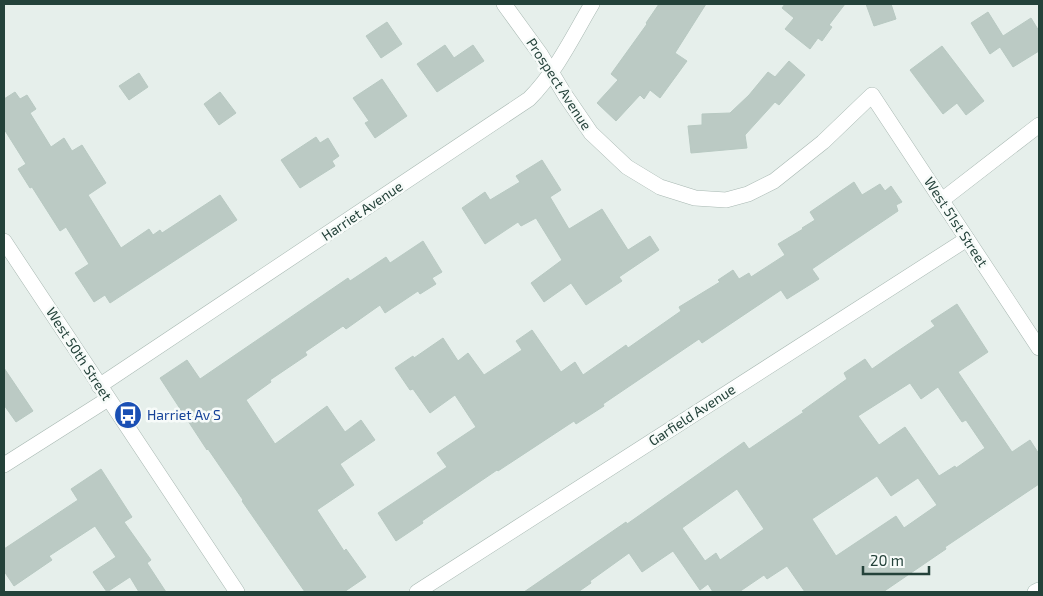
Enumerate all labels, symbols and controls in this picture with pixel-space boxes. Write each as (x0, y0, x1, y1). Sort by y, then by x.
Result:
street label: Prospect Avenue (523, 35, 595, 133)
street label: West 51st Street (921, 174, 992, 270)
street label: Harriet Avenue (318, 177, 406, 244)
street label: West 50th Street (43, 304, 116, 403)
street label: Garfield Avenue (645, 380, 738, 449)
bus stop icon: Harriet Av S (113, 400, 143, 430)
place label: Harriet Av S (147, 406, 221, 423)
scale bar (863, 544, 929, 576)
text: 20 m (870, 551, 904, 569)

